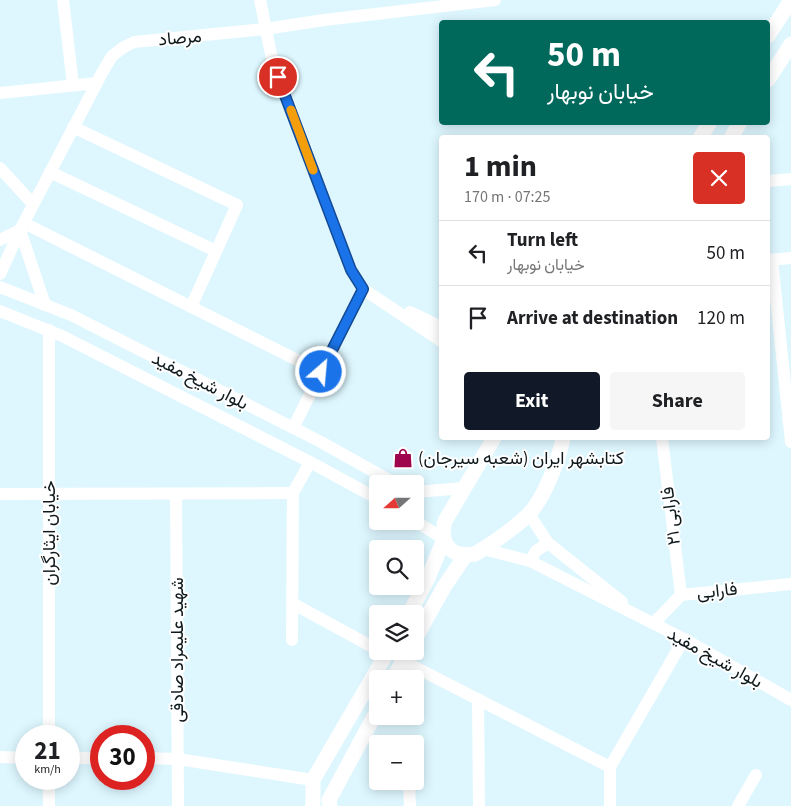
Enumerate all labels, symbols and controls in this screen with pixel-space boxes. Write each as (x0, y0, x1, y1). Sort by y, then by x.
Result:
street label: مرصاد (157, 24, 203, 52)
text: 50 m (547, 30, 621, 80)
icon: left (464, 40, 529, 105)
pin (257, 56, 299, 98)
icon: arrive (264, 63, 292, 91)
text: خیابان نوبهار (547, 76, 654, 108)
text: 1 min (464, 145, 537, 188)
button: close (693, 152, 745, 204)
text: 170 m · 07:25 (464, 186, 551, 208)
text: Turn left (507, 227, 578, 254)
icon: left (464, 239, 492, 267)
text: 50 m (707, 240, 745, 267)
text: خیابان نوبهار (507, 254, 585, 276)
icon: arrive (464, 304, 492, 332)
text: Arrive at destination (507, 305, 678, 332)
text: 120 m (697, 305, 745, 332)
position arrow (294, 345, 346, 397)
street label: بلوار شیخ مفید (147, 346, 253, 416)
button: Exit (464, 372, 600, 430)
button: Share (610, 372, 745, 430)
place label: کتابشهر ایران (شعبه سیرجان) (418, 446, 624, 471)
shop icon: کتابشهر ایران (شعبه سیرجان) (392, 447, 414, 469)
north arrow (369, 475, 424, 530)
map controls (369, 475, 424, 790)
street label: خیابان ایثارگران (37, 480, 62, 586)
street label: فارابی ۲۱ (655, 485, 687, 547)
button: search (369, 540, 424, 595)
street label: فارابی (695, 576, 739, 606)
street label: شهید علیمراد صادقی (165, 577, 190, 723)
button: layers (369, 605, 424, 660)
street label: بلوار شیخ مفید (663, 622, 767, 694)
button: + (369, 670, 424, 725)
speed limit sign: 30 (90, 725, 155, 790)
text: 21 (34, 733, 61, 769)
button: − (369, 735, 424, 790)
text: km/h (34, 761, 61, 778)

